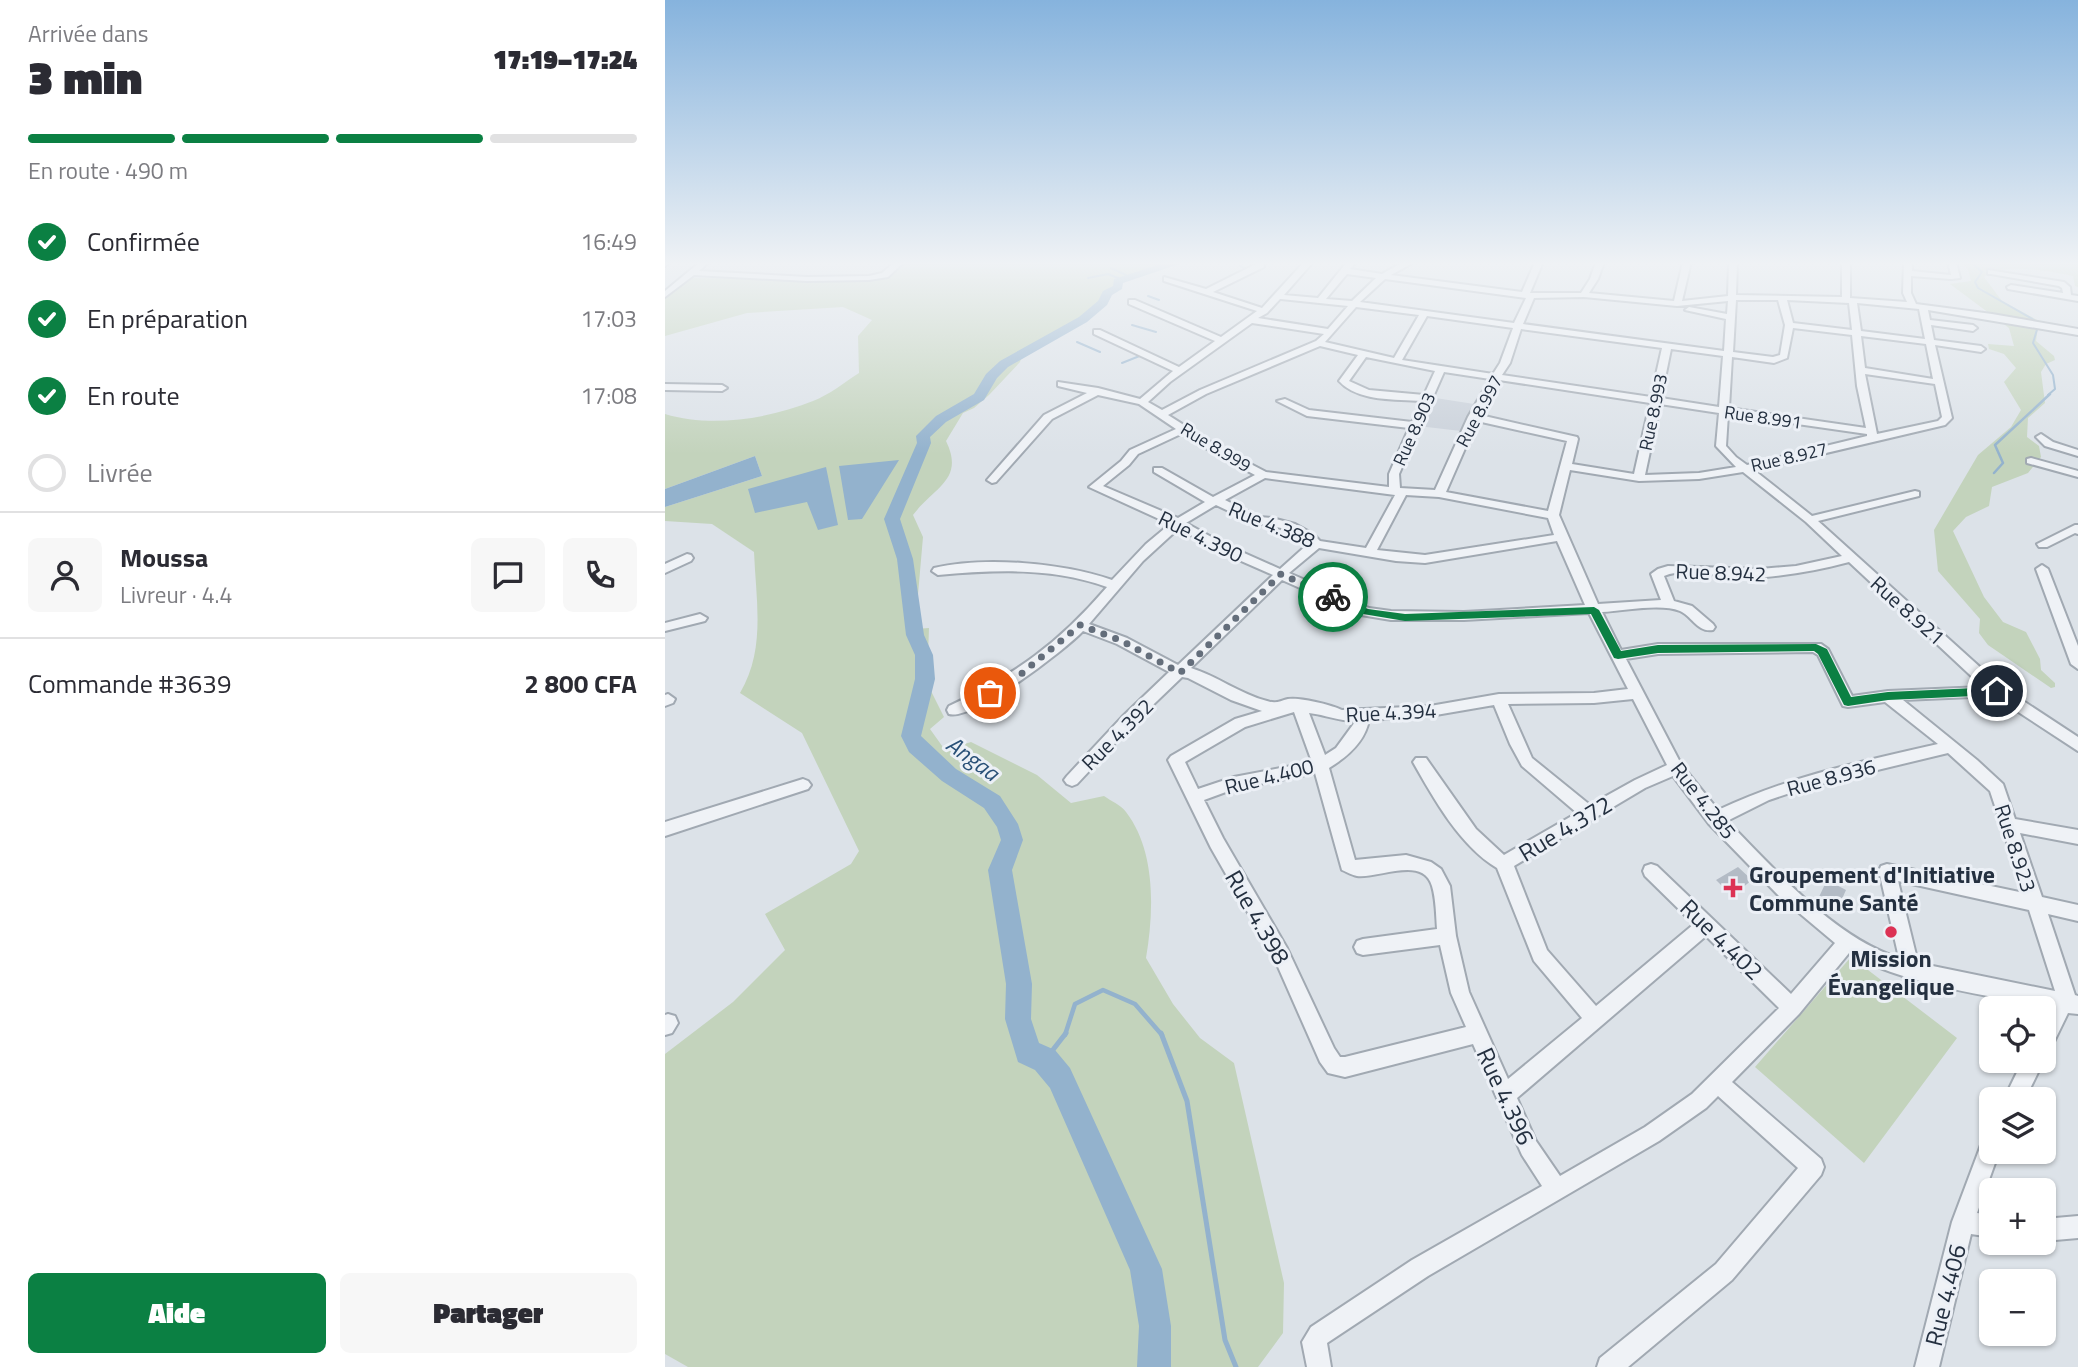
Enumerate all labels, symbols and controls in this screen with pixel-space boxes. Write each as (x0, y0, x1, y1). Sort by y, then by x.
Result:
text: Arrivée dans (28, 16, 149, 51)
text: 17:19–17:24 (493, 40, 637, 79)
text: 3 min (28, 42, 142, 112)
text: En route · 490 m (28, 153, 188, 188)
text: Confirmée (87, 222, 200, 261)
icon: check (28, 223, 66, 261)
text: 16:49 (580, 224, 637, 259)
text: En préparation (87, 299, 248, 338)
icon: check (28, 300, 66, 338)
text: 17:03 (580, 301, 637, 336)
street label: Rue 8.997 (1449, 370, 1509, 452)
street label: Rue 8.993 (1632, 371, 1674, 453)
text: En route (87, 376, 180, 415)
icon: check (28, 377, 66, 415)
text: 17:08 (580, 378, 637, 413)
street label: Rue 8.903 (1386, 388, 1442, 470)
street label: Rue 8.991 (1723, 398, 1803, 436)
street label: Rue 8.999 (1176, 415, 1256, 479)
street label: Rue 8.927 (1748, 435, 1830, 479)
text: Livrée (87, 453, 153, 492)
street label: Rue 4.388 (1224, 492, 1320, 556)
street label: Rue 4.390 (1153, 502, 1249, 570)
button: person (28, 538, 102, 612)
text: Moussa (120, 538, 208, 577)
button: chat (471, 538, 545, 612)
button: phone (563, 538, 637, 612)
street label: Rue 8.942 (1675, 554, 1767, 590)
courier (1298, 562, 1368, 632)
street label: Rue 8.921 (1864, 568, 1952, 652)
text: Livreur · 4.4 (120, 577, 232, 612)
icon: bike (1314, 578, 1352, 616)
pin (1967, 661, 2027, 721)
pin (960, 663, 1020, 723)
text: Commande #3639 (28, 664, 231, 703)
text: 2 800 CFA (524, 664, 637, 703)
icon: home (1978, 672, 2016, 710)
icon: bag (971, 674, 1009, 712)
street label: Rue 4.392 (1074, 691, 1160, 777)
street label: Rue 4.394 (1345, 694, 1437, 730)
water label: Angaa (939, 727, 1008, 790)
street label: Rue 4.400 (1221, 749, 1317, 803)
street label: Rue 8.936 (1783, 750, 1879, 804)
street label: Rue 4.285 (1663, 754, 1745, 846)
street label: Rue 4.372 (1511, 786, 1619, 870)
street label: Rue 8.923 (1987, 800, 2045, 896)
place label: Groupement d'Initiative Commune Santé (1749, 856, 1995, 920)
street label: Rue 4.398 (1216, 863, 1300, 971)
marker: Groupement d'Initiative Commune Santé (1723, 878, 1743, 898)
street label: Rue 4.402 (1672, 890, 1772, 988)
marker: Mission Évangelique (1883, 924, 1899, 940)
place label: Mission Évangelique (1828, 940, 1954, 1004)
map controls (1979, 996, 2056, 1346)
button: locate (1979, 996, 2056, 1073)
street label: Rue 4.396 (1468, 1041, 1544, 1151)
button: layers (1979, 1087, 2056, 1164)
button: + (1979, 1178, 2056, 1255)
street label: Rue 4.406 (1915, 1240, 1975, 1350)
button: − (1979, 1269, 2056, 1346)
button: Aide (28, 1273, 326, 1353)
button: Partager (340, 1273, 637, 1353)

